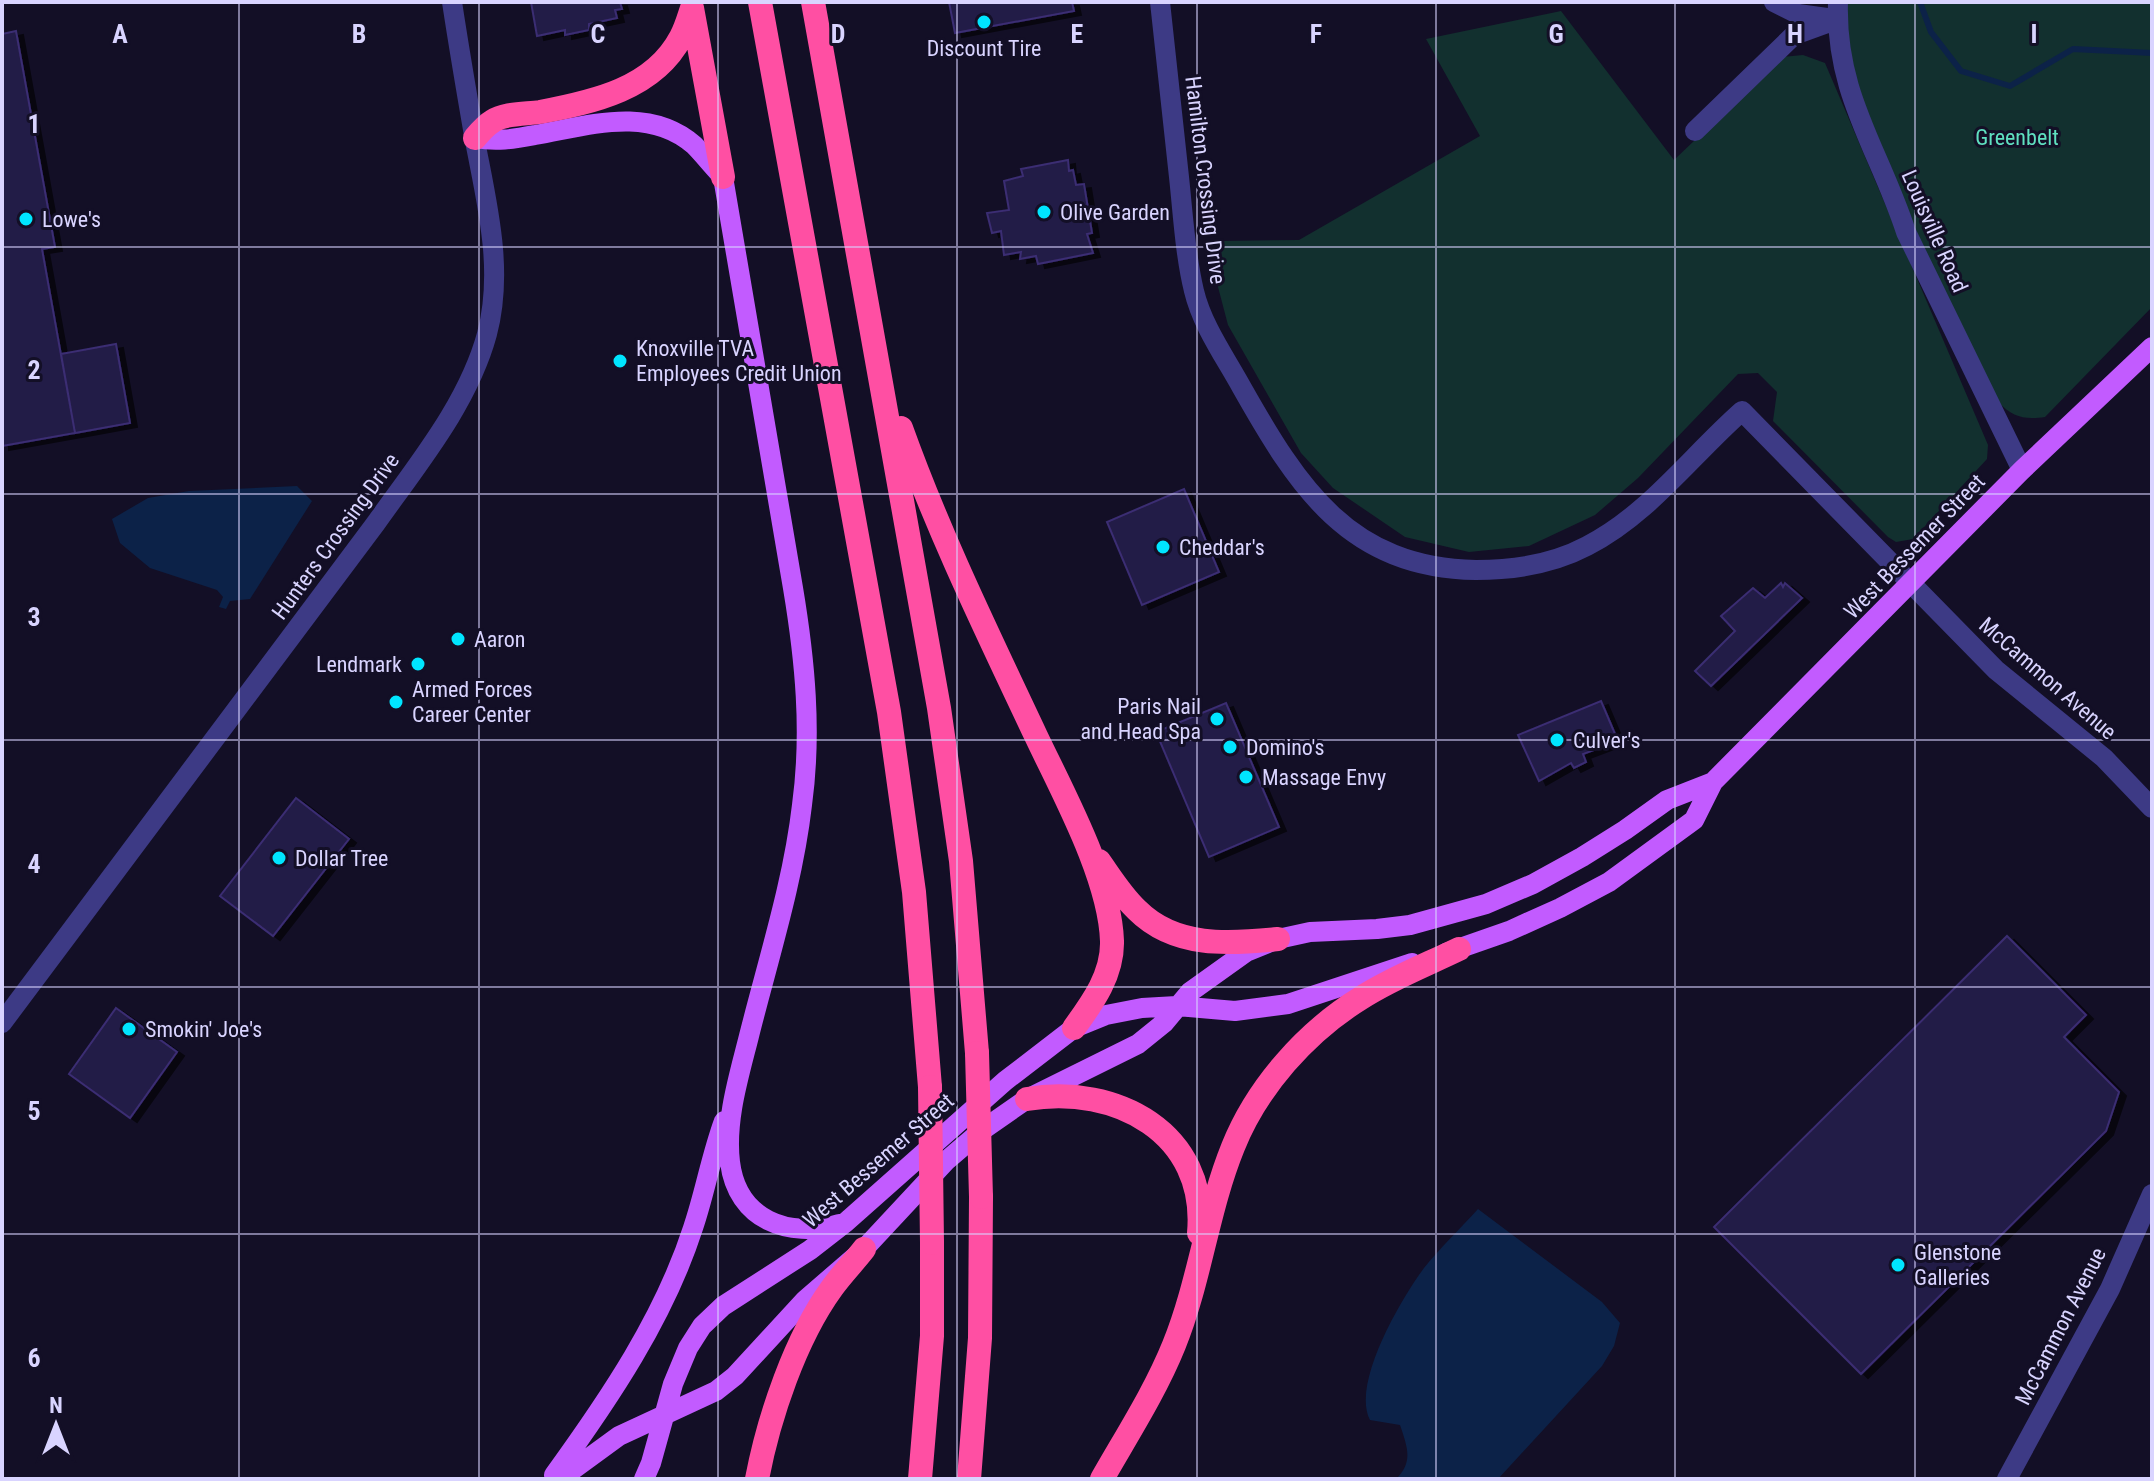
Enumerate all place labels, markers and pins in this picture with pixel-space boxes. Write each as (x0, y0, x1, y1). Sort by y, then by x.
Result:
marker: Discount Tire (975, 13, 993, 31)
place label: Discount Tire (927, 36, 1041, 61)
place label: Olive Garden (1060, 200, 1170, 225)
marker: Olive Garden (1035, 203, 1053, 221)
place label: Lowe's (42, 207, 101, 232)
marker: Lowe's (17, 210, 35, 228)
place label: Knoxville TVA Employees Credit Union (636, 336, 842, 386)
marker: Knoxville TVA Employees Credit Union (611, 352, 629, 370)
place label: Cheddar's (1179, 535, 1265, 560)
marker: Cheddar's (1154, 538, 1172, 556)
place label: Aaron (474, 627, 525, 652)
marker: Aaron (449, 630, 467, 648)
place label: Lendmark (316, 652, 402, 677)
marker: Lendmark (409, 655, 427, 673)
place label: Armed Forces Career Center (412, 677, 533, 727)
marker: Armed Forces Career Center (387, 693, 405, 711)
place label: Paris Nail and Head Spa (1081, 694, 1201, 744)
marker: Paris Nail and Head Spa (1208, 710, 1226, 728)
place label: Culver's (1573, 728, 1641, 753)
marker: Culver's (1548, 731, 1566, 749)
place label: Domino's (1246, 735, 1324, 760)
marker: Domino's (1221, 738, 1239, 756)
place label: Massage Envy (1262, 765, 1386, 790)
marker: Massage Envy (1237, 768, 1255, 786)
place label: Dollar Tree (295, 846, 388, 871)
marker: Dollar Tree (270, 849, 288, 867)
place label: Smokin' Joe's (145, 1017, 262, 1042)
marker: Smokin' Joe's (120, 1020, 138, 1038)
place label: Glenstone Galleries (1914, 1240, 2001, 1290)
marker: Glenstone Galleries (1889, 1256, 1907, 1274)

